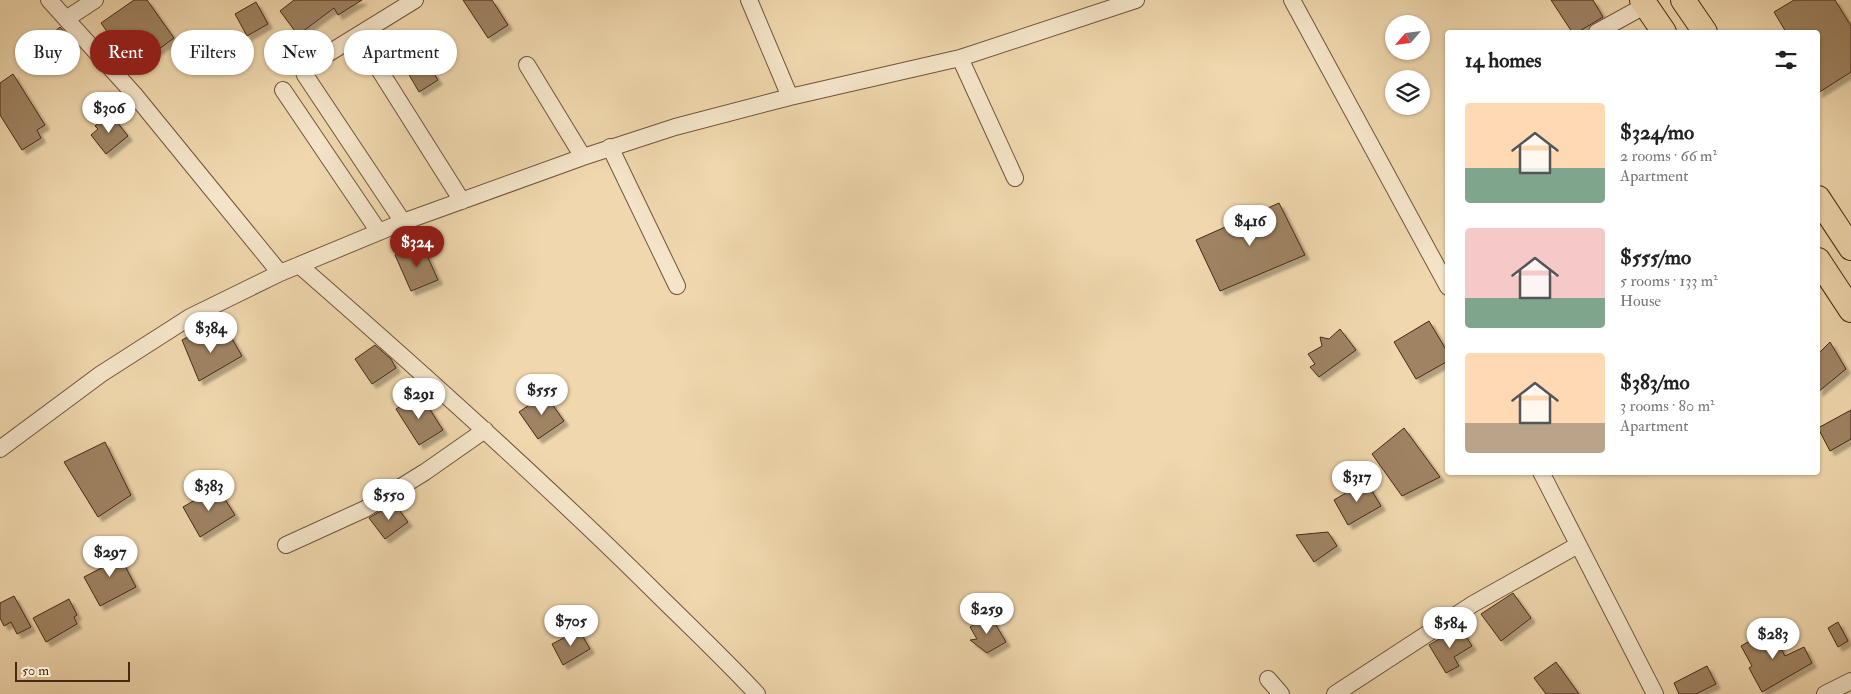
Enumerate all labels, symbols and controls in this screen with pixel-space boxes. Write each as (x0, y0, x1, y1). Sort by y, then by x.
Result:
north arrow (1385, 15, 1430, 60)
map controls (1385, 15, 1430, 115)
chip: Buy (15, 30, 80, 75)
chip: Rent (90, 30, 161, 75)
chip: Filters (171, 30, 254, 75)
chip: New (264, 30, 334, 75)
chip: Apartment (344, 30, 457, 75)
icon: filters (1772, 46, 1800, 74)
text: 14 homes (1465, 47, 1542, 74)
button: layers (1385, 70, 1430, 115)
pin: $306 (79, 92, 139, 134)
text: $306 (93, 98, 125, 118)
text: $324/mo (1620, 119, 1694, 146)
icon: home (1505, 123, 1565, 183)
text: 2 rooms · 66 m² (1620, 146, 1717, 166)
text: Apartment (1620, 166, 1688, 186)
pin: $416 (1220, 204, 1280, 247)
text: $416 (1234, 211, 1266, 231)
pin: $324 (387, 226, 447, 268)
text: $324 (401, 232, 433, 252)
text: $555/mo (1620, 244, 1691, 271)
icon: home (1505, 248, 1565, 308)
text: 5 rooms · 133 m² (1620, 271, 1718, 291)
text: House (1620, 291, 1661, 311)
pin: $384 (181, 312, 241, 354)
text: $384 (195, 318, 227, 338)
text: $383/mo (1620, 369, 1690, 396)
icon: home (1505, 373, 1565, 433)
pin: $555 (512, 374, 572, 416)
pin: $291 (389, 378, 449, 420)
text: $555 (527, 380, 557, 400)
text: $291 (403, 384, 435, 404)
text: 3 rooms · 80 m² (1620, 396, 1715, 416)
text: Apartment (1620, 416, 1688, 436)
pin: $317 (1327, 460, 1387, 503)
text: $317 (1343, 467, 1371, 487)
pin: $383 (179, 470, 239, 512)
text: $383 (195, 476, 223, 496)
pin: $550 (359, 478, 419, 521)
text: $550 (373, 485, 405, 505)
pin: $297 (80, 536, 140, 578)
text: $297 (94, 542, 126, 562)
pin: $259 (957, 592, 1017, 635)
text: $259 (971, 599, 1003, 619)
pin: $705 (541, 604, 601, 647)
pin: $584 (1420, 606, 1480, 649)
text: $705 (555, 611, 587, 631)
text: $584 (1434, 613, 1466, 633)
pin: $283 (1743, 618, 1803, 660)
text: $283 (1758, 624, 1788, 644)
scale bar (15, 659, 130, 682)
text: 50 m (22, 662, 49, 679)

